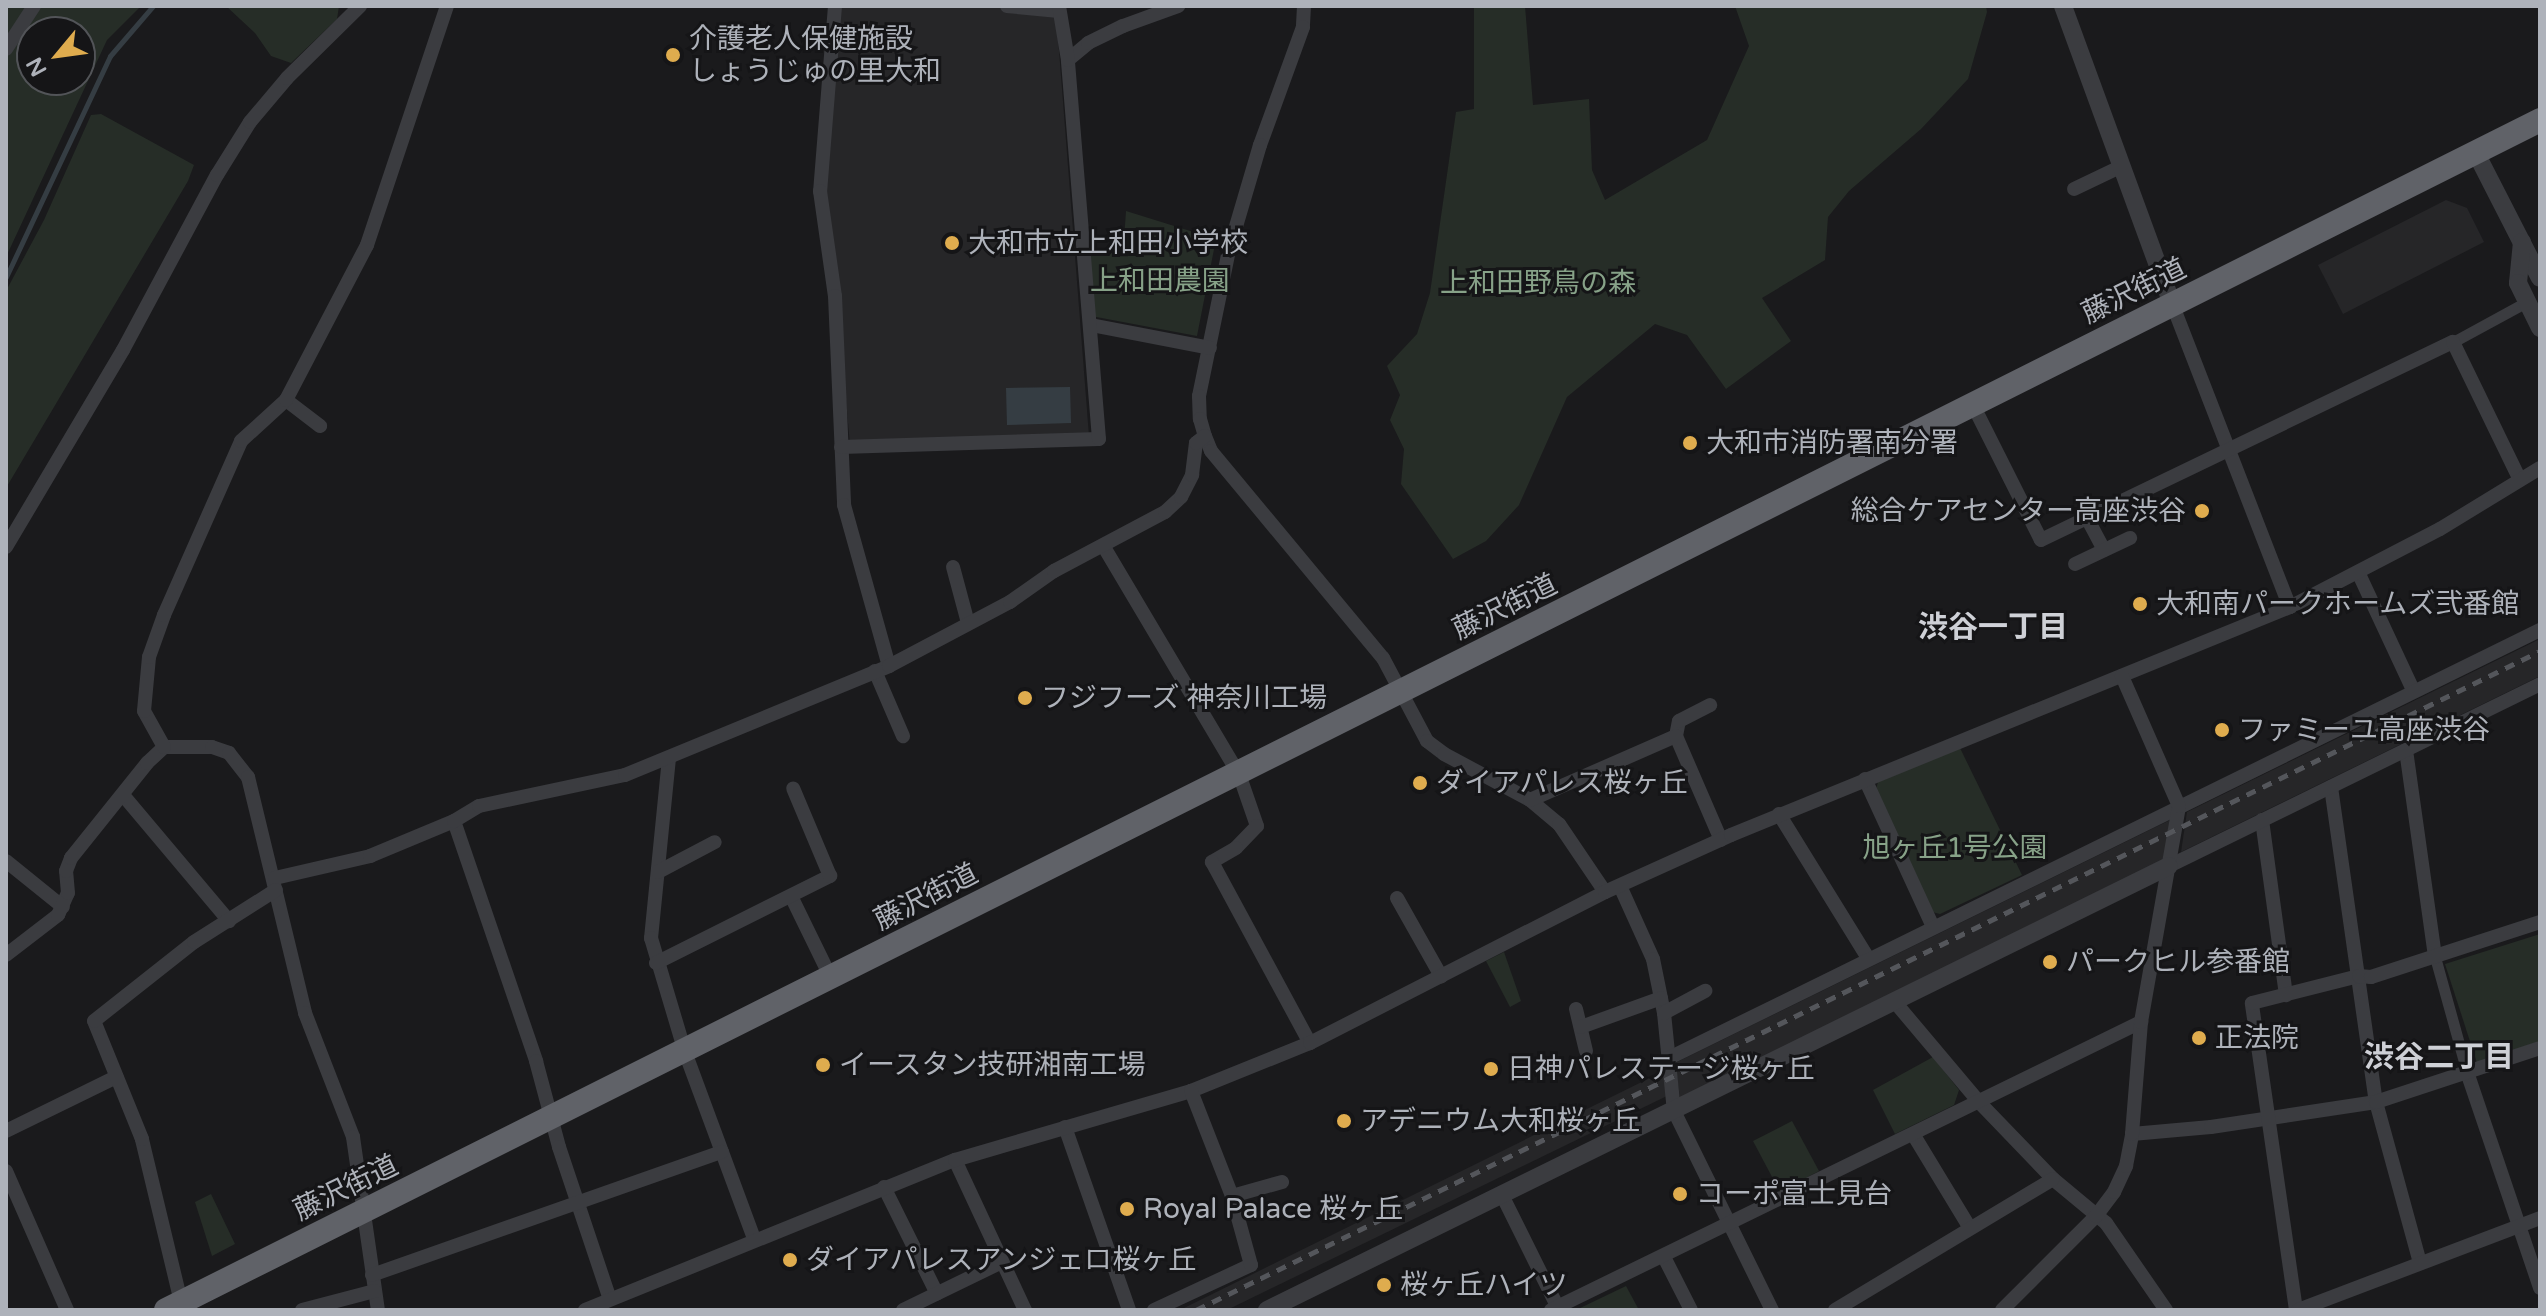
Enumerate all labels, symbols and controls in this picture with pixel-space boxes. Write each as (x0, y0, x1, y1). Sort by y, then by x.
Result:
north arrow (16, 16, 96, 96)
place label: 介護老人保健施設 しょうじゅの里大和 (689, 22, 941, 88)
marker: 介護老人保健施設 しょうじゅの里大和 (664, 46, 682, 64)
text: N (21, 53, 52, 81)
place label: 大和市立上和田小学校 (968, 226, 1248, 260)
marker: 大和市立上和田小学校 (943, 234, 961, 252)
street label: 藤沢街道 (2076, 251, 2192, 331)
park label: 上和田農園 (1090, 264, 1230, 298)
park label: 上和田野鳥の森 (1440, 266, 1636, 300)
place label: 大和市消防署南分署 (1706, 426, 1958, 460)
marker: 大和市消防署南分署 (1681, 434, 1699, 452)
place label: 総合ケアセンター高座渋谷 (1850, 494, 2186, 528)
marker: 総合ケアセンター高座渋谷 (2193, 502, 2211, 520)
street label: 藤沢街道 (1447, 567, 1563, 647)
place label: 大和南パークホームズ弐番館 (2156, 587, 2520, 621)
marker: 大和南パークホームズ弐番館 (2131, 595, 2149, 613)
district label: 渋谷一丁目 (1918, 610, 2068, 646)
place label: フジフーズ 神奈川工場 (1041, 681, 1328, 715)
marker: フジフーズ 神奈川工場 (1016, 689, 1034, 707)
place label: ファミーユ高座渋谷 (2238, 713, 2490, 747)
marker: ファミーユ高座渋谷 (2213, 721, 2231, 739)
place label: ダイアパレス桜ヶ丘 (1436, 766, 1688, 800)
marker: ダイアパレス桜ヶ丘 (1411, 774, 1429, 792)
park label: 旭ヶ丘1号公園 (1862, 831, 2048, 865)
street label: 藤沢街道 (868, 857, 984, 937)
place label: パークヒル参番館 (2066, 945, 2290, 979)
marker: パークヒル参番館 (2041, 953, 2059, 971)
place label: 正法院 (2215, 1021, 2299, 1055)
marker: 正法院 (2190, 1029, 2208, 1047)
district label: 渋谷二丁目 (2364, 1040, 2514, 1076)
place label: イースタン技研湘南工場 (839, 1048, 1147, 1082)
place label: 日神パレステージ桜ヶ丘 (1507, 1052, 1815, 1086)
marker: イースタン技研湘南工場 (814, 1056, 832, 1074)
marker: 日神パレステージ桜ヶ丘 (1482, 1060, 1500, 1078)
place label: アデニウム大和桜ヶ丘 (1360, 1104, 1640, 1138)
marker: アデニウム大和桜ヶ丘 (1335, 1112, 1353, 1130)
street label: 藤沢街道 (288, 1148, 404, 1228)
place label: コーポ富士見台 (1696, 1177, 1892, 1211)
marker: コーポ富士見台 (1671, 1185, 1689, 1203)
place label: Royal Palace 桜ヶ丘 (1143, 1192, 1403, 1226)
marker: Royal Palace 桜ヶ丘 (1118, 1200, 1136, 1218)
place label: ダイアパレスアンジェロ桜ヶ丘 (806, 1243, 1198, 1277)
marker: ダイアパレスアンジェロ桜ヶ丘 (781, 1251, 799, 1269)
place label: 桜ヶ丘ハイツ (1400, 1268, 1568, 1302)
marker: 桜ヶ丘ハイツ (1375, 1276, 1393, 1294)

